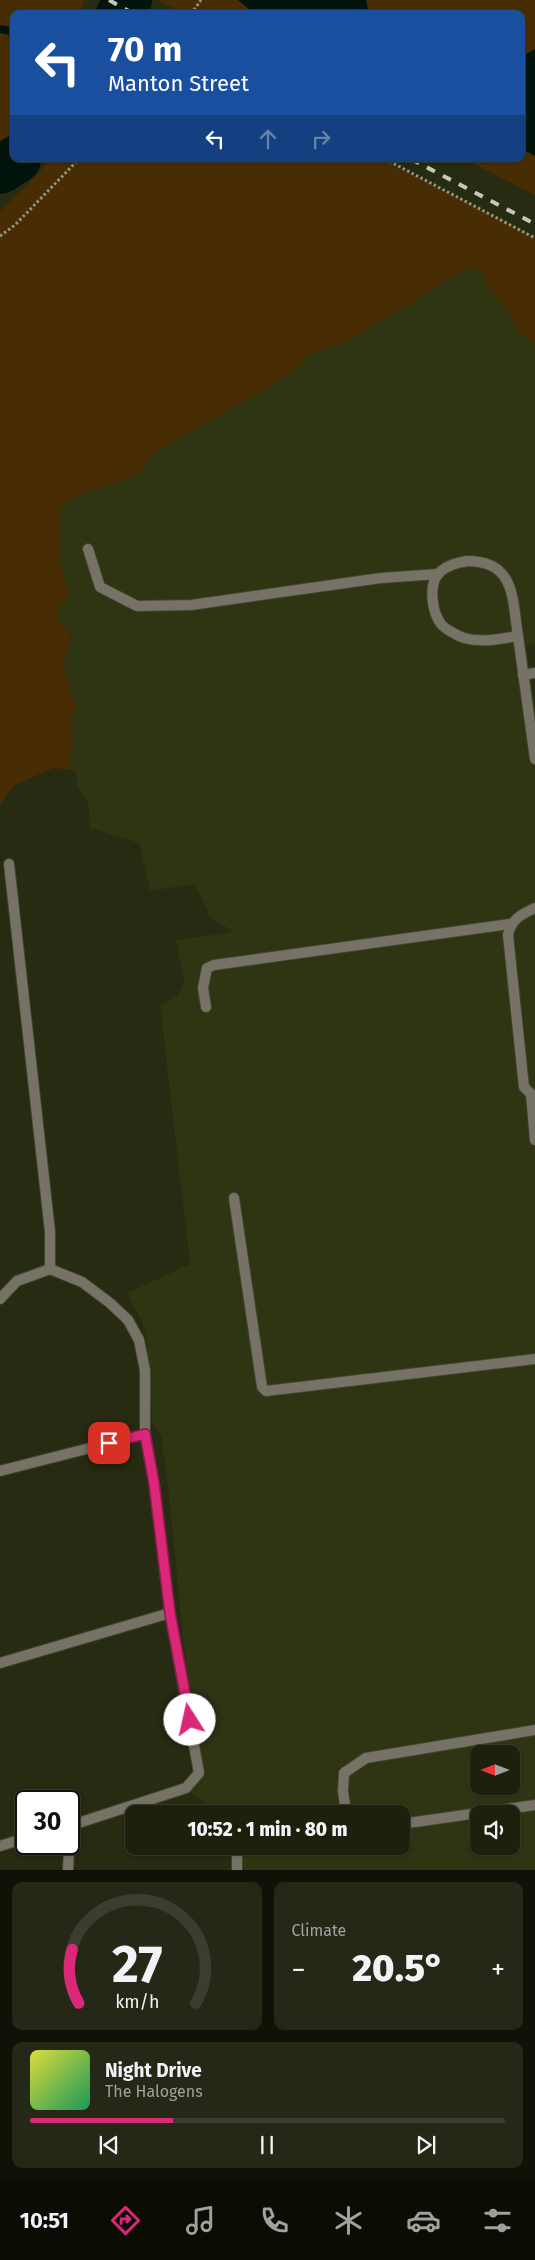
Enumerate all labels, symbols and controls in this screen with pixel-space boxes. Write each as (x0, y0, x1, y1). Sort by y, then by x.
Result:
text: 70 m (108, 28, 182, 70)
icon: left (25, 30, 90, 95)
text: Manton Street (108, 70, 249, 97)
icon: left (201, 125, 229, 153)
icon: ahead (254, 125, 282, 153)
icon: right (307, 125, 335, 153)
pin (88, 1422, 130, 1464)
icon: arrive (95, 1429, 123, 1457)
position arrow (163, 1693, 215, 1745)
north arrow (470, 1745, 520, 1795)
map controls (470, 1745, 520, 1855)
speed limit sign: 30 (15, 1790, 80, 1855)
button: sound (470, 1805, 520, 1855)
text: 10:52 · 1 min · 80 m (188, 1818, 347, 1841)
text: Climate (292, 1921, 346, 1940)
text: 27 (111, 1933, 162, 1996)
text: 20.5° (352, 1945, 444, 1991)
text: − (292, 1953, 306, 1986)
text: + (491, 1953, 505, 1986)
text: km/h (115, 1991, 159, 2013)
text: Night Drive (105, 2059, 202, 2082)
text: The Halogens (105, 2082, 203, 2101)
icon: previous (95, 2131, 123, 2159)
icon: pause (253, 2131, 281, 2159)
icon: next (412, 2131, 440, 2159)
icon: directions (108, 2203, 143, 2238)
icon: music (183, 2203, 218, 2238)
icon: phone (257, 2203, 292, 2238)
icon: climate (331, 2203, 366, 2238)
icon: car (406, 2203, 441, 2238)
icon: filters (480, 2203, 515, 2238)
text: 10:51 (20, 2207, 69, 2234)

